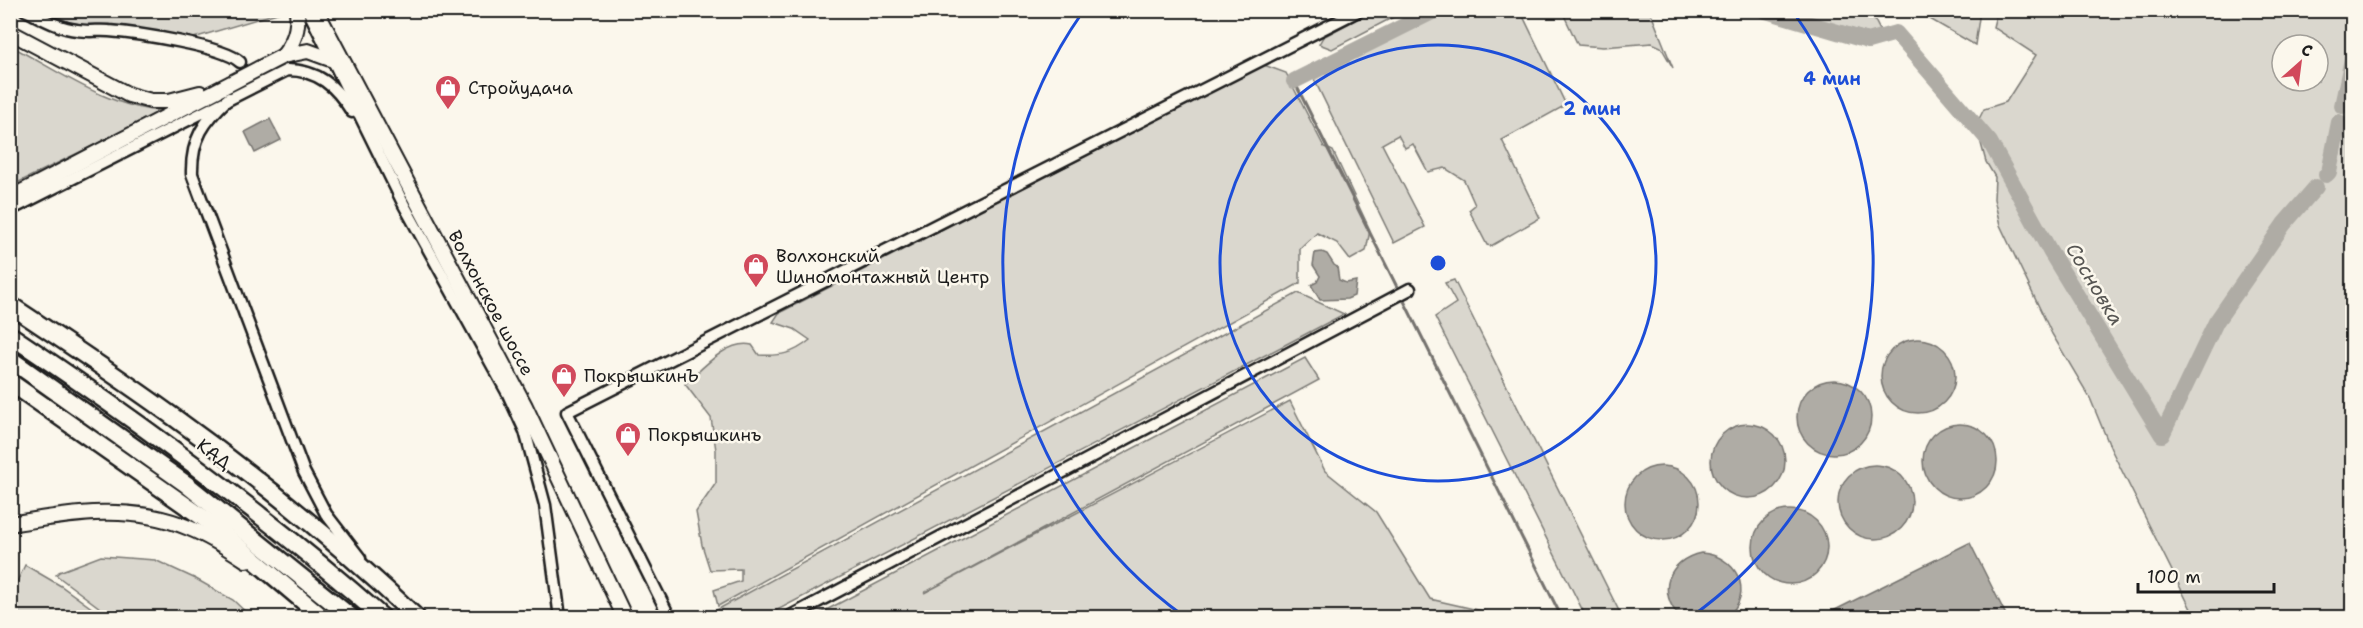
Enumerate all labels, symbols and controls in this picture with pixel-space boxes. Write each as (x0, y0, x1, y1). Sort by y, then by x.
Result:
north arrow (2270, 33, 2330, 93)
text: С (2298, 39, 2316, 62)
text: 4 мин (1803, 67, 1861, 91)
shop icon: Стройудача (433, 73, 463, 111)
place label: Стройудача (468, 76, 573, 100)
text: 2 мин (1563, 97, 1621, 121)
street label: Волхонское шоссе (443, 226, 539, 380)
water label: Сосновка (2060, 238, 2130, 330)
place label: Волхонский Шиномонтажный Центр (776, 244, 989, 289)
shop icon: Волхонский Шиномонтажный Центр (741, 251, 771, 289)
centre of rings (1428, 253, 1448, 273)
shop icon: ПокрышкинЪ (549, 361, 579, 399)
place label: ПокрышкинЪ (584, 364, 699, 388)
shop icon: Покрышкинъ (613, 420, 643, 458)
place label: Покрышкинъ (648, 423, 761, 447)
street label: КАД (192, 433, 236, 475)
scale bar (2138, 556, 2274, 594)
text: 100 m (2147, 565, 2201, 589)

